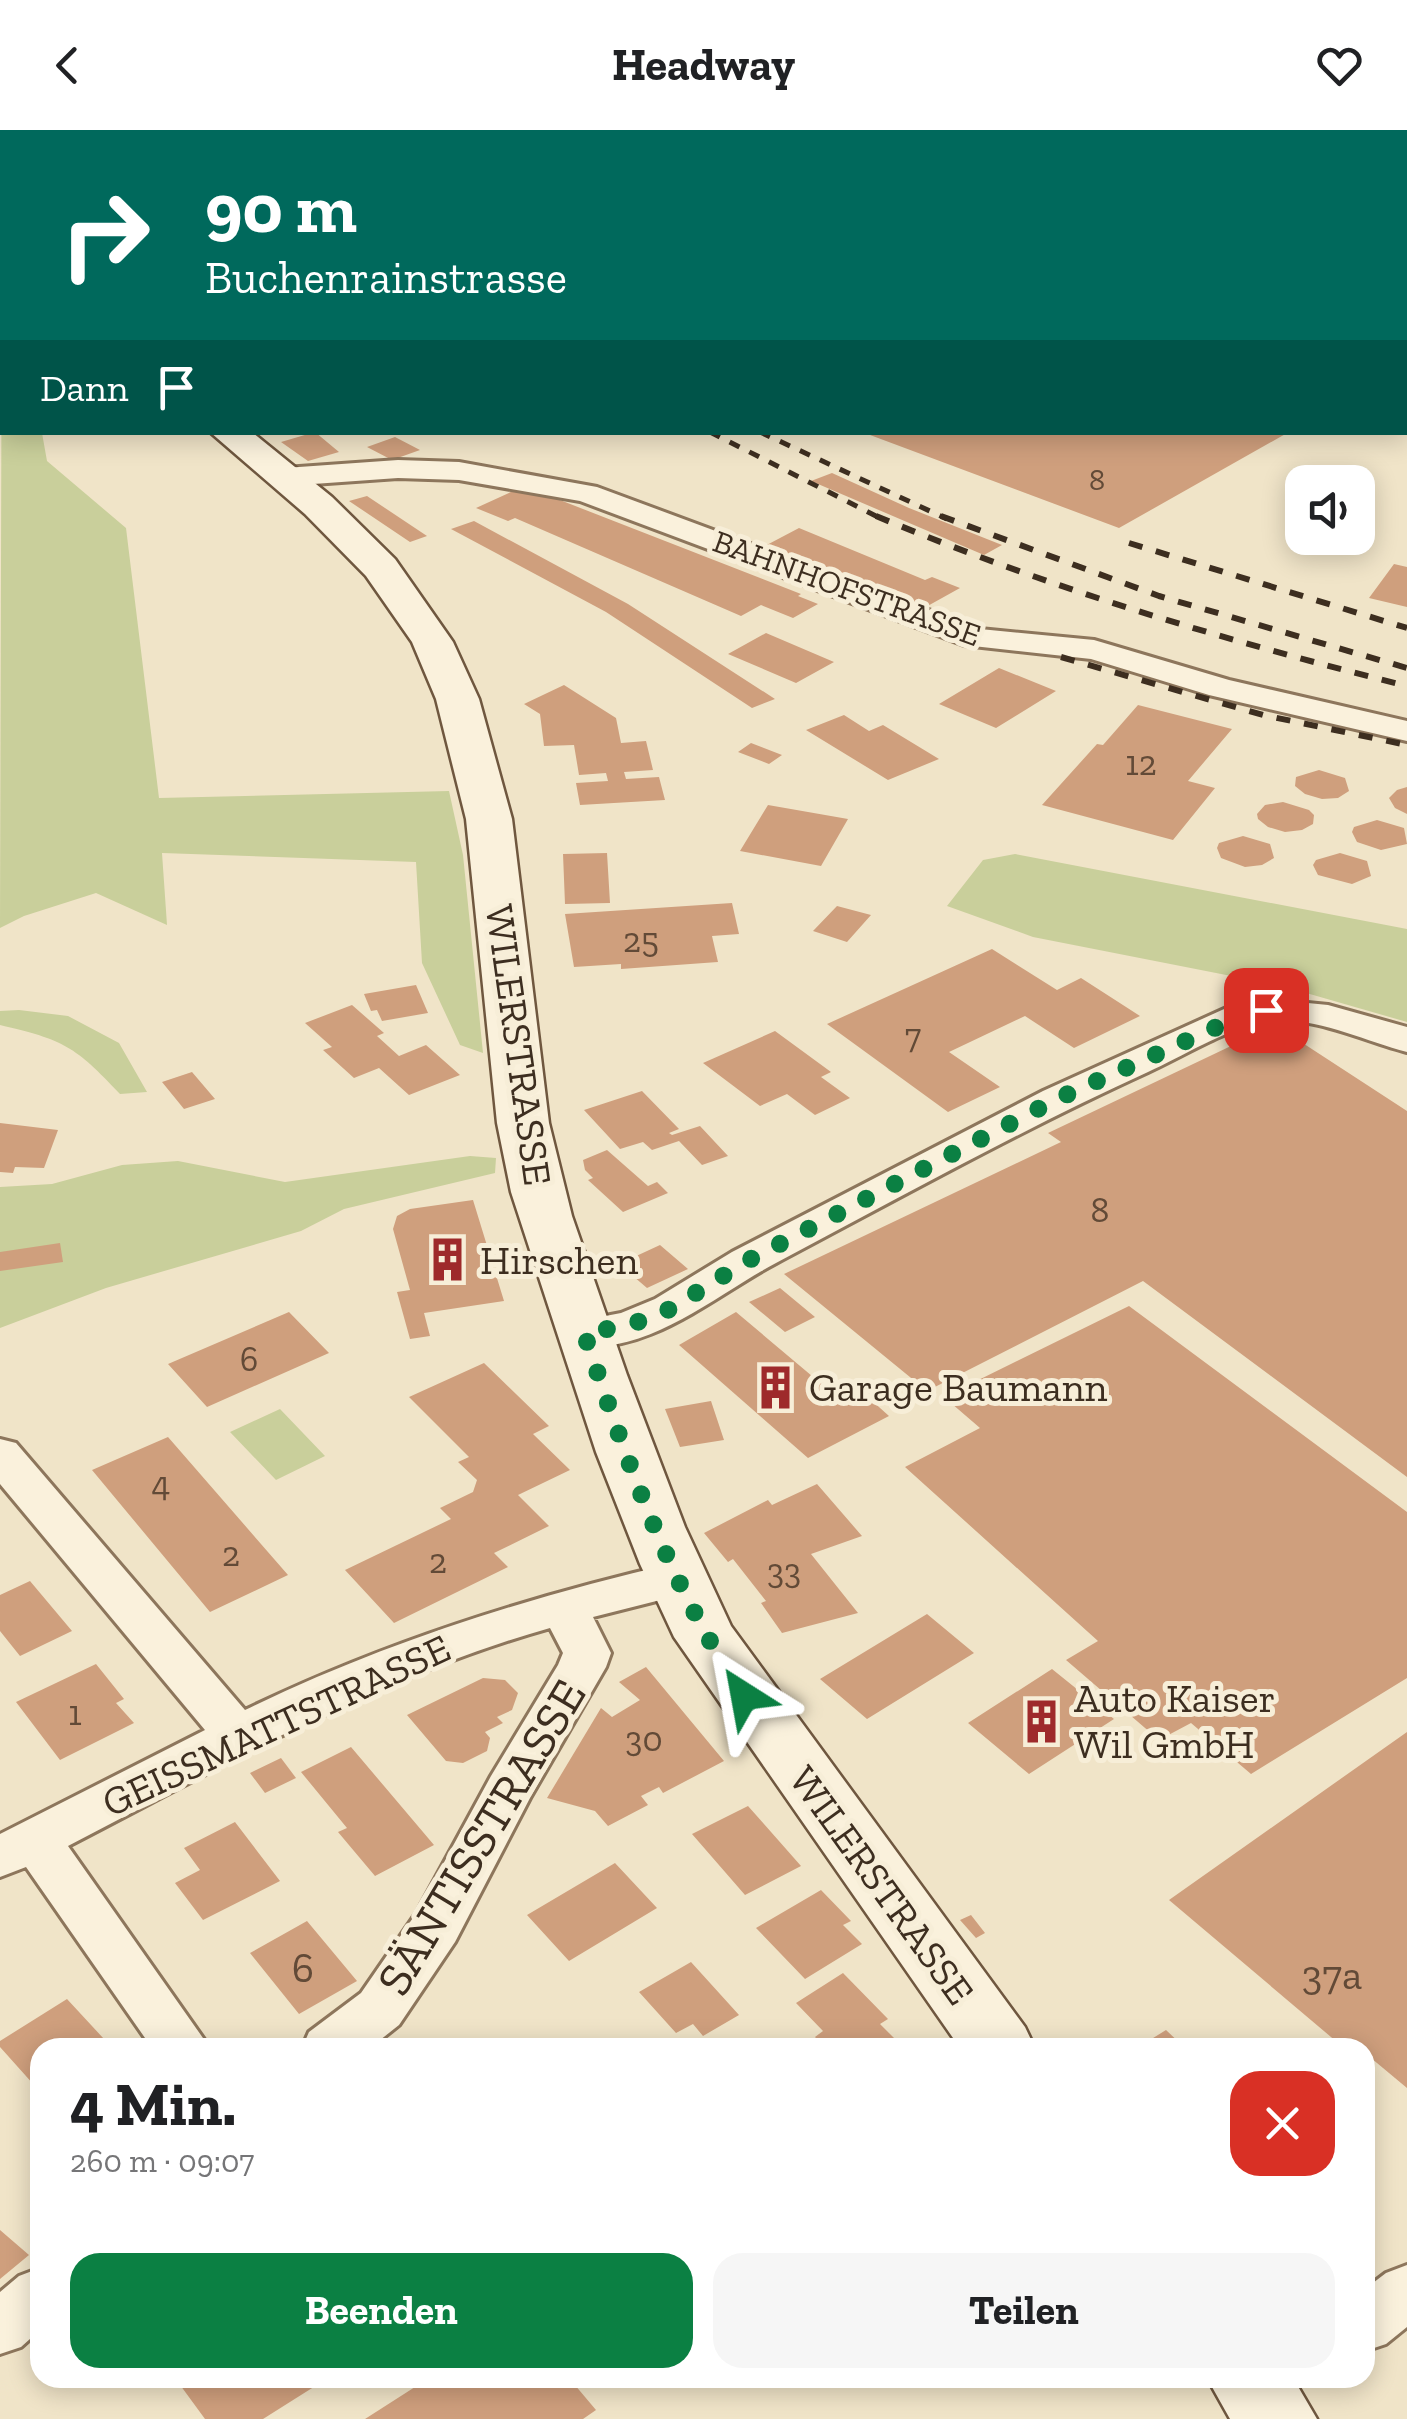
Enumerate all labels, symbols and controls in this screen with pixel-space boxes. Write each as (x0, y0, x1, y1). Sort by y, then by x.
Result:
icon: back (40, 38, 95, 93)
text: Headway (612, 38, 795, 92)
icon: heart (1312, 38, 1367, 93)
text: 90 m (205, 166, 357, 250)
icon: right (40, 170, 170, 300)
text: Buchenrainstrasse (205, 251, 567, 305)
icon: arrive (149, 360, 204, 415)
text: Dann (40, 365, 129, 411)
house number: 8 (1089, 462, 1105, 498)
map controls (1285, 465, 1375, 555)
button: sound (1285, 465, 1375, 555)
street label: BAHNHOFSTRASSE (708, 522, 986, 654)
house number: 12 (1125, 742, 1157, 784)
street label: WILERSTRASSE (476, 901, 562, 1189)
house number: 25 (623, 919, 659, 961)
pin (1224, 968, 1309, 1053)
icon: arrive (1239, 983, 1294, 1038)
house number: 7 (905, 1015, 921, 1057)
house number: 8 (1091, 1189, 1109, 1231)
building icon: Hirschen (423, 1236, 471, 1284)
place label: Hirschen (480, 1236, 638, 1284)
house number: 6 (240, 1338, 258, 1380)
building icon: Garage Baumann (752, 1363, 800, 1411)
place label: Garage Baumann (809, 1363, 1108, 1411)
house number: 4 (152, 1463, 170, 1505)
house number: 2 (222, 1533, 240, 1575)
house number: 2 (429, 1540, 447, 1582)
house number: 33 (767, 1550, 801, 1592)
street label: GEISSMATTSTRASSE (95, 1623, 457, 1827)
position arrow (692, 1644, 796, 1748)
street label: SÄNTISSTRASSE (365, 1669, 597, 2005)
place label: Auto Kaiser Wil GmbH (1074, 1674, 1275, 1768)
house number: 1 (68, 1692, 82, 1734)
building icon: Auto Kaiser Wil GmbH (1017, 1697, 1065, 1745)
house number: 30 (625, 1718, 663, 1760)
street label: WILERSTRASSE (779, 1756, 985, 2014)
house number: 6 (292, 1942, 314, 1993)
house number: 37a (1302, 1949, 1362, 2000)
text: 4 Min. (70, 2068, 236, 2140)
button: close (1230, 2071, 1335, 2176)
text: 260 m · 09:07 (70, 2142, 254, 2180)
button: Beenden (70, 2253, 693, 2368)
button: Teilen (713, 2253, 1335, 2368)

